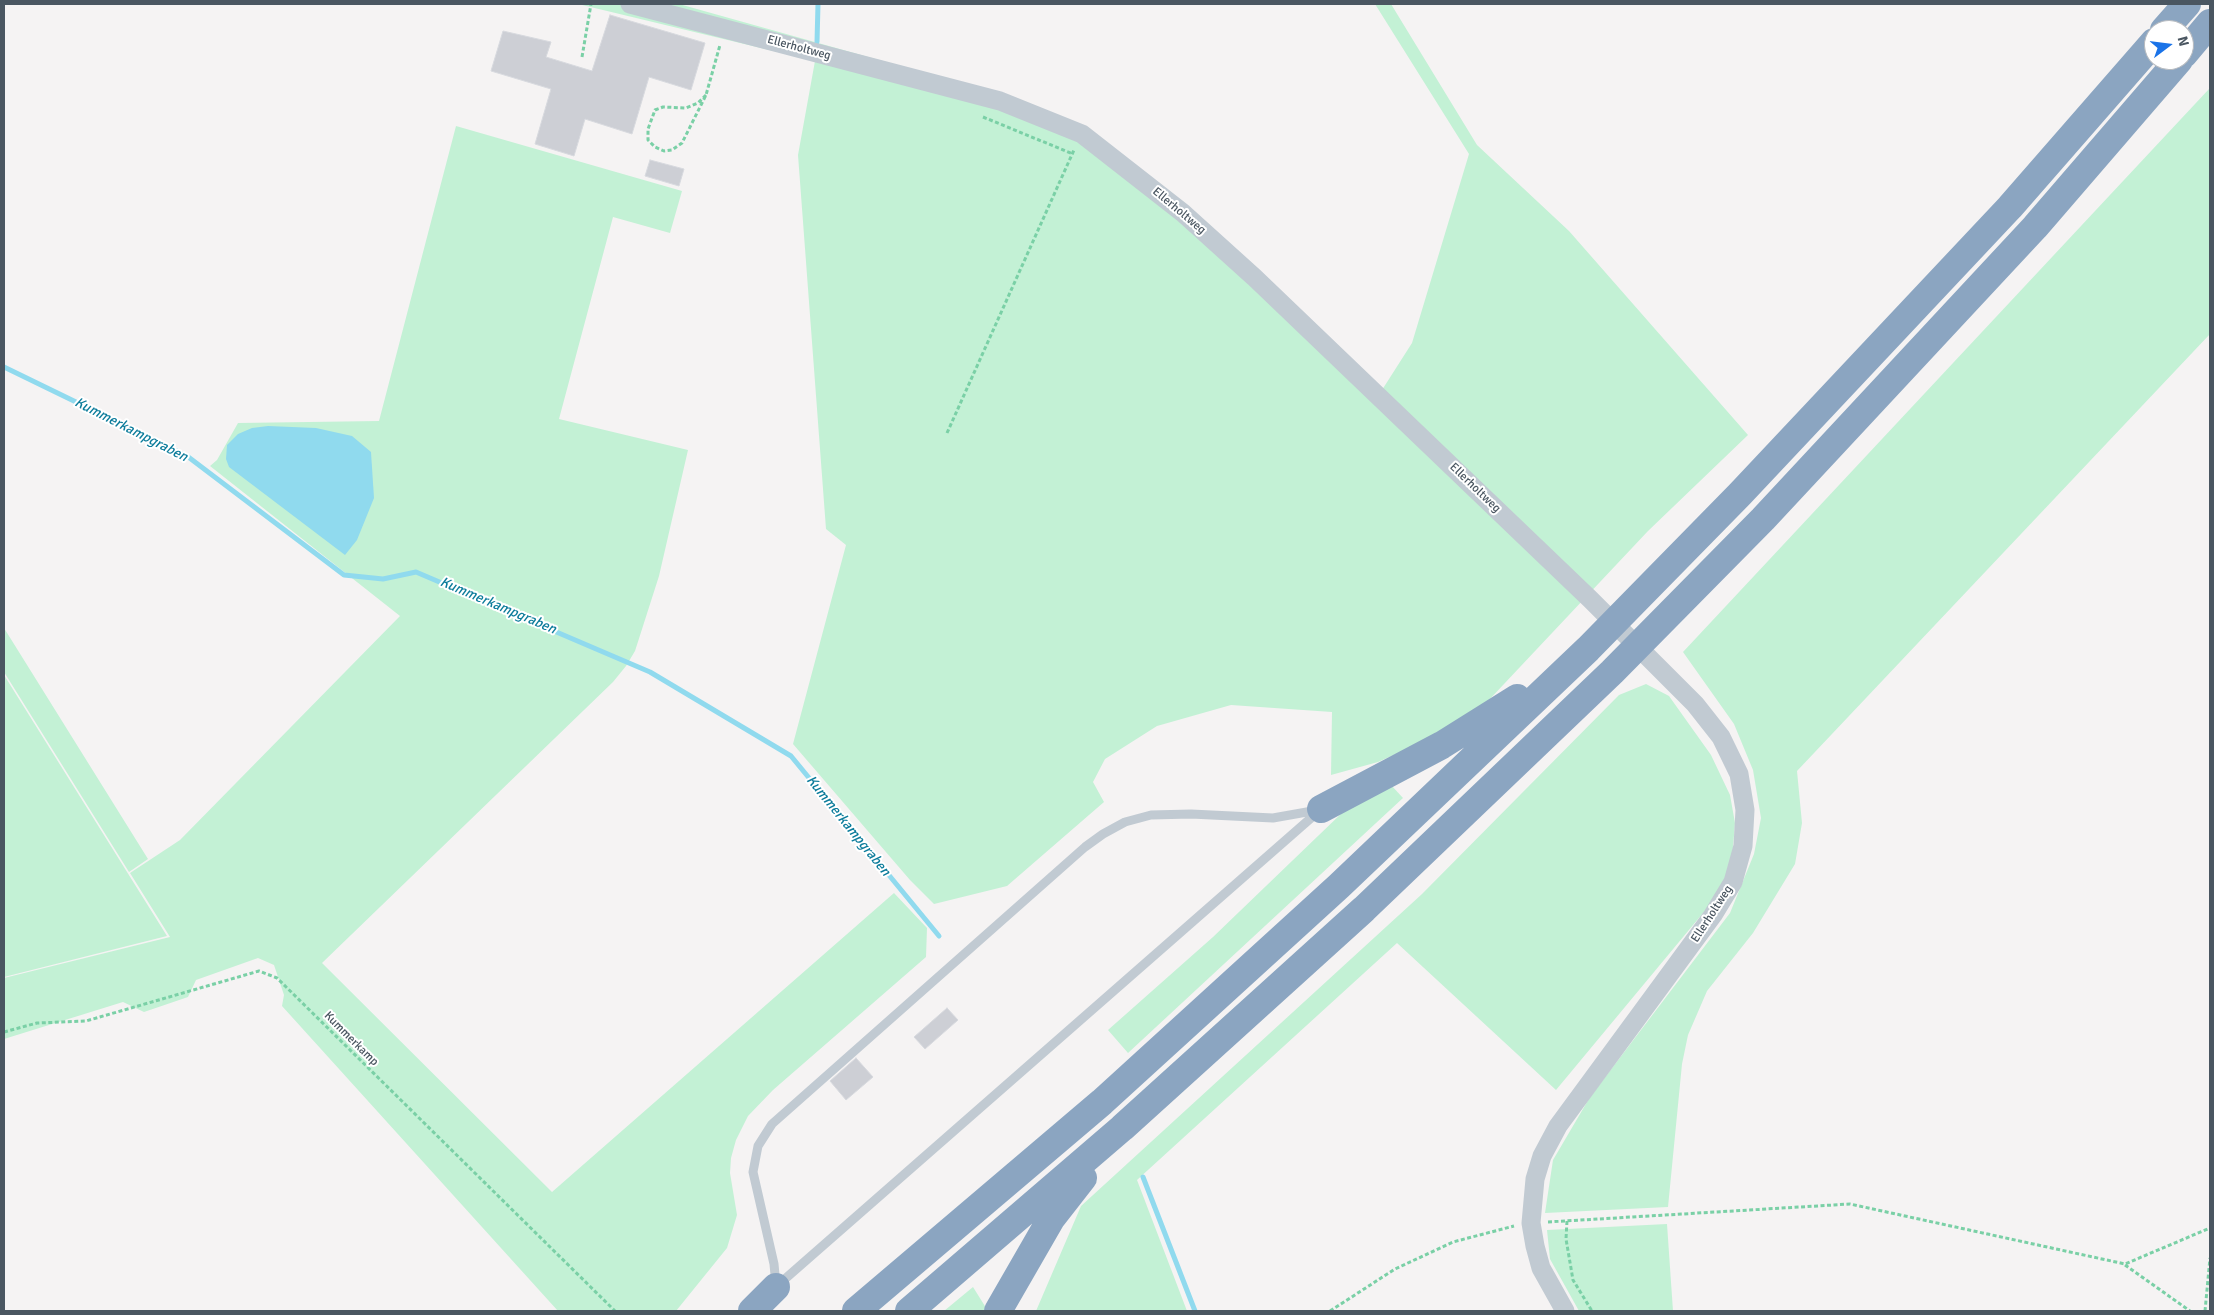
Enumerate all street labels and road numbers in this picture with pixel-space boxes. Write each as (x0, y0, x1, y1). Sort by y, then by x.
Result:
street label: Ellerholtweg (766, 33, 832, 63)
street label: Ellerholtweg (1149, 185, 1209, 237)
street label: Ellerholtweg (1447, 460, 1503, 516)
street label: Ellerholtweg (1688, 883, 1736, 945)
street label: Kummerkamp (321, 1009, 381, 1069)

